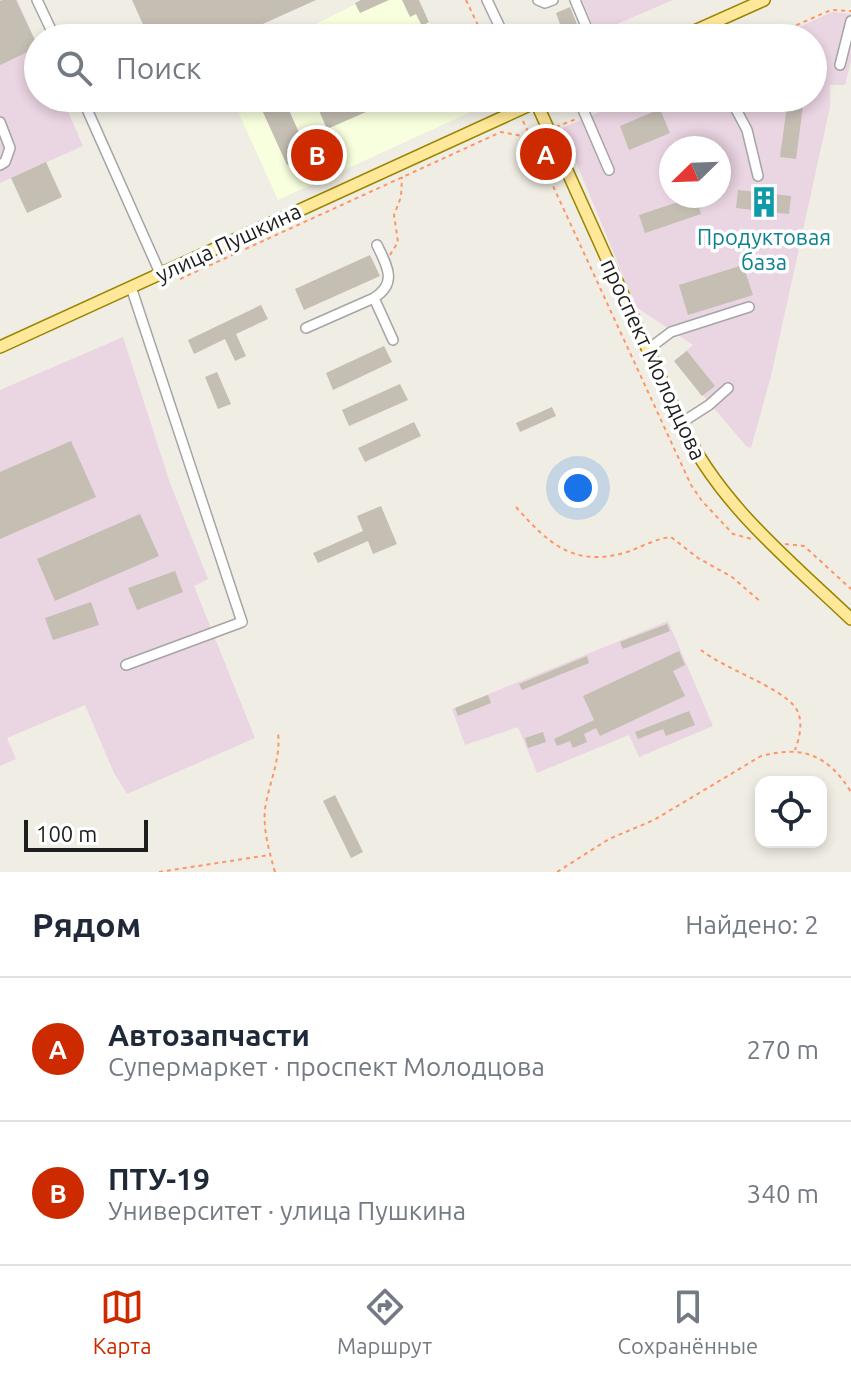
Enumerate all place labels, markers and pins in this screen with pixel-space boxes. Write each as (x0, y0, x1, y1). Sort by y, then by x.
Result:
pin: A (520, 124, 572, 184)
pin: B (291, 125, 343, 185)
building icon: Продуктовая база (747, 185, 781, 219)
place label: Продуктовая база (697, 224, 831, 274)

